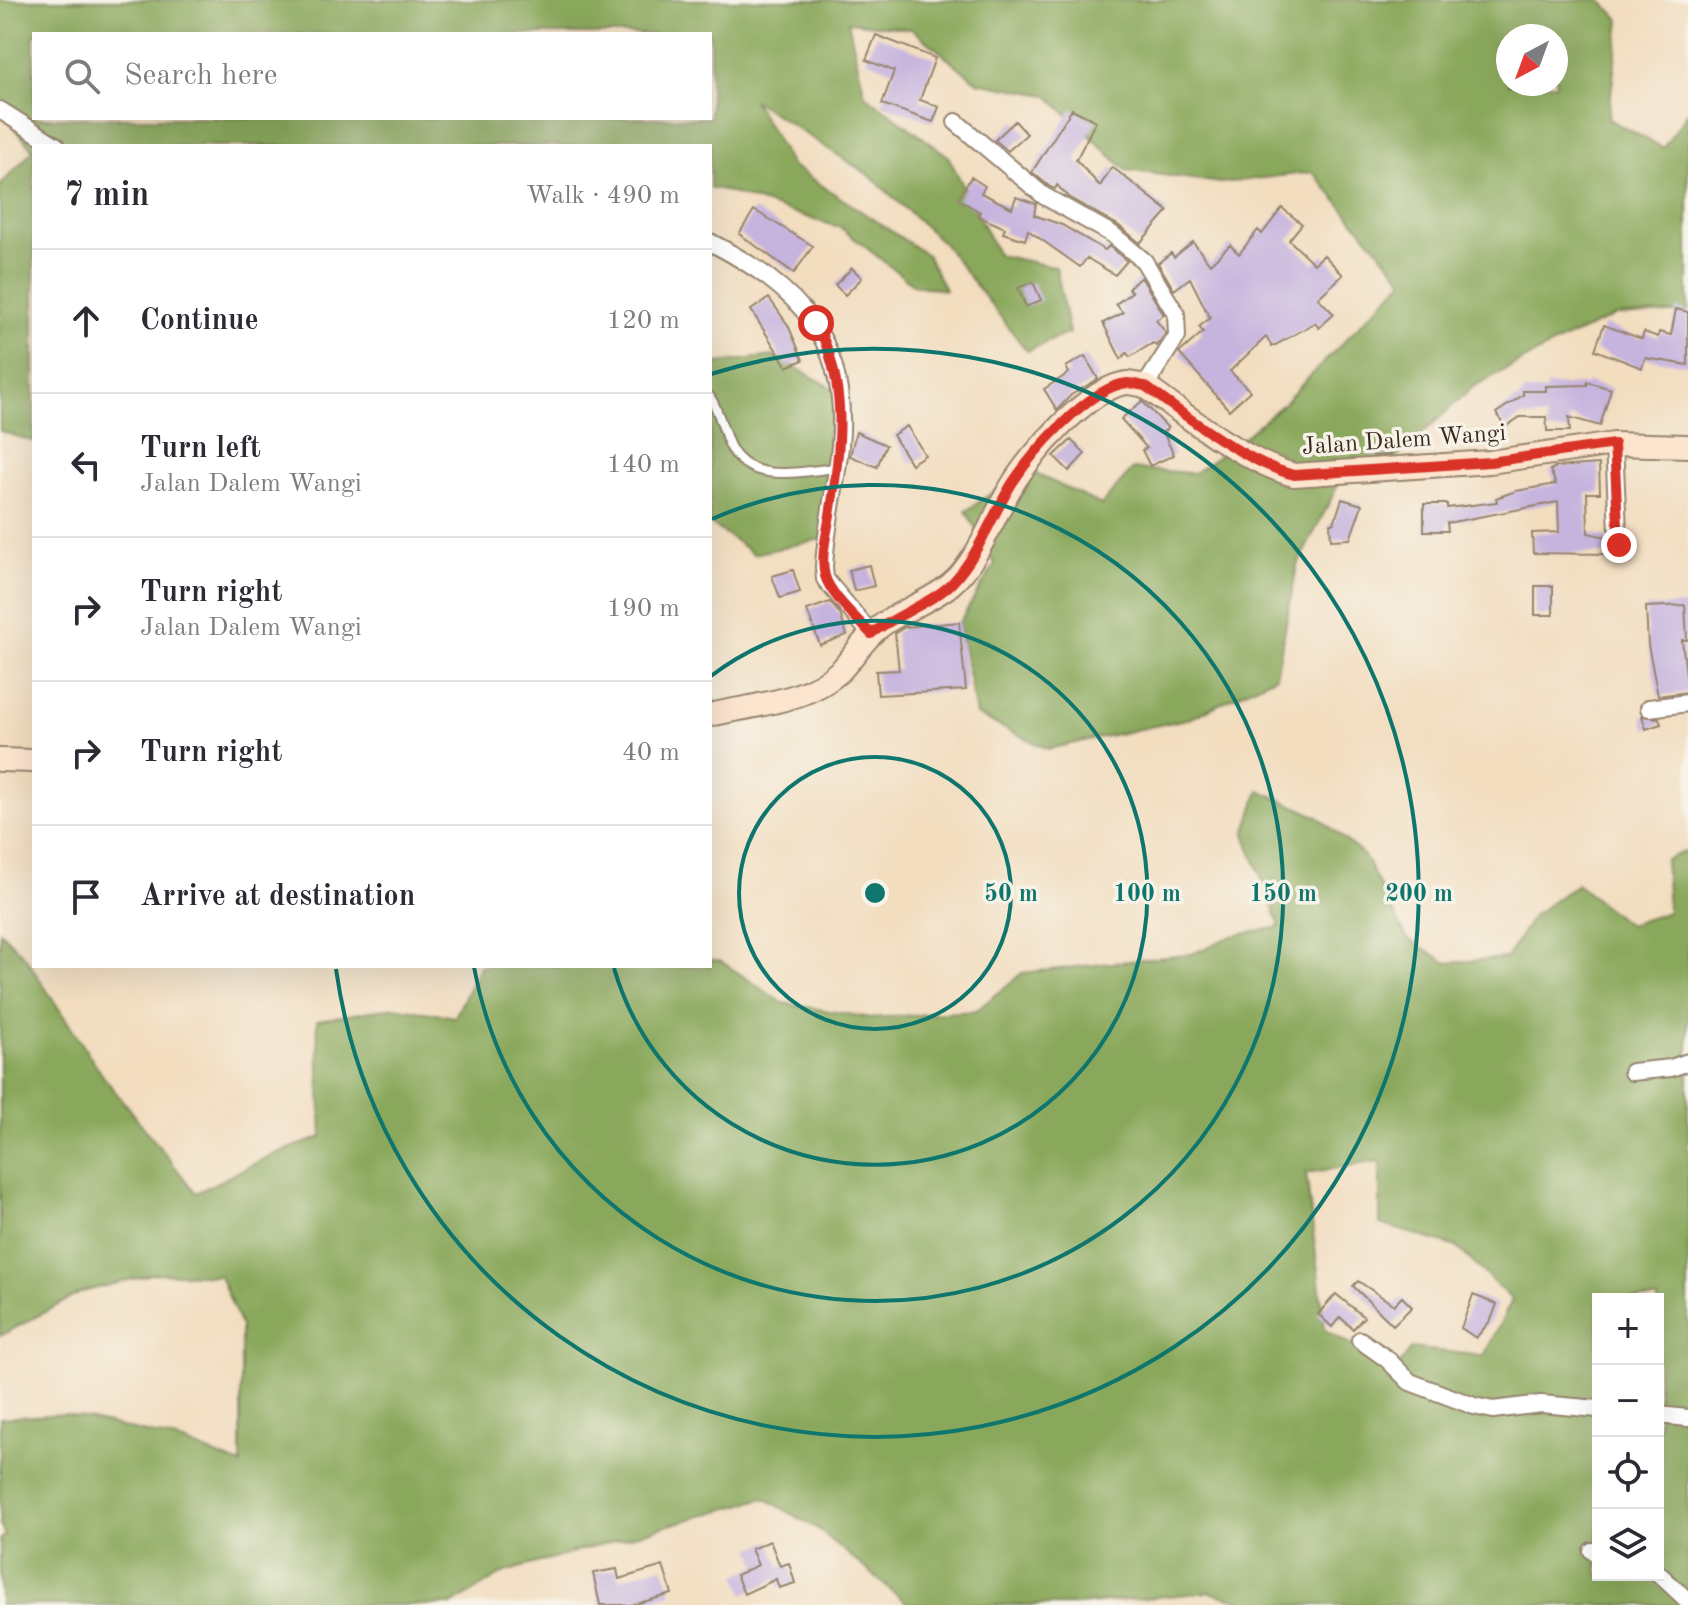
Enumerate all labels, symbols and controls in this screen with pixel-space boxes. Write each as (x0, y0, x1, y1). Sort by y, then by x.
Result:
north arrow (1496, 24, 1568, 96)
search box (32, 32, 712, 120)
icon: search (60, 54, 104, 98)
text: Search here (124, 61, 278, 91)
text: 7 min (64, 179, 149, 213)
text: Walk · 490 m (526, 183, 680, 209)
icon: ahead (64, 299, 108, 343)
route start (798, 305, 834, 341)
text: Continue (140, 306, 259, 336)
text: 120 m (607, 308, 680, 334)
street label: Jalan Dalem Wangi (1301, 422, 1507, 460)
text: Turn left (140, 434, 261, 464)
icon: left (64, 443, 108, 487)
text: 140 m (607, 452, 680, 478)
text: Jalan Dalem Wangi (140, 471, 362, 497)
route end (1601, 527, 1637, 563)
text: Turn right (140, 578, 282, 608)
icon: right (64, 587, 108, 631)
text: 190 m (607, 596, 680, 622)
text: Jalan Dalem Wangi (140, 615, 362, 641)
icon: right (64, 731, 108, 775)
text: Turn right (140, 738, 282, 768)
text: 40 m (622, 740, 680, 766)
icon: arrive (64, 875, 108, 919)
centre of rings (861, 879, 889, 907)
text: Arrive at destination (140, 882, 415, 912)
text: 50 m (984, 882, 1038, 907)
text: 150 m (1249, 882, 1317, 907)
text: 100 m (1113, 883, 1181, 907)
text: 200 m (1385, 883, 1453, 907)
map controls (1592, 1293, 1664, 1581)
button: + (1592, 1293, 1664, 1365)
button: − (1592, 1365, 1664, 1437)
button: locate (1592, 1437, 1664, 1509)
button: layers (1592, 1509, 1664, 1581)

